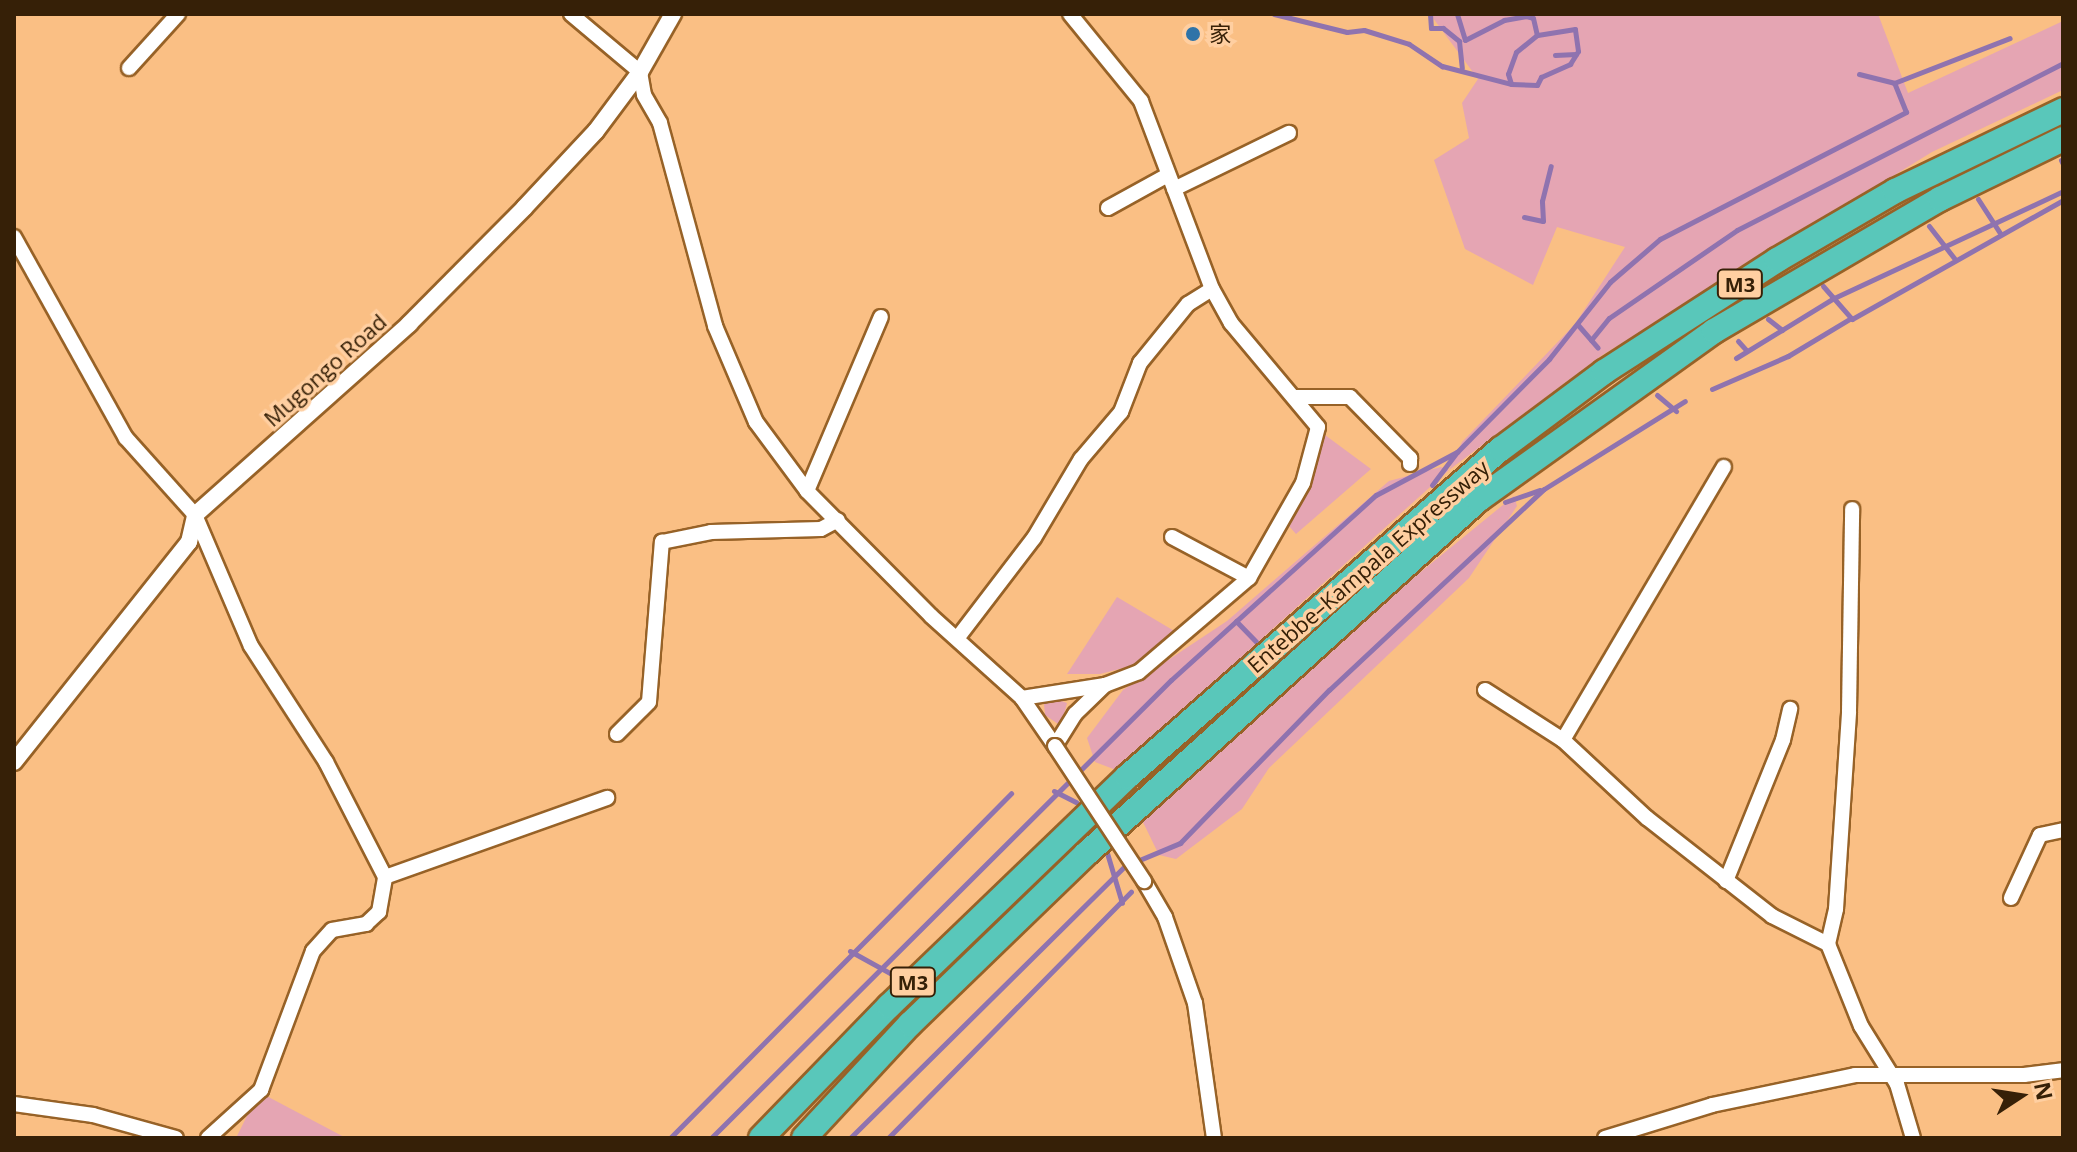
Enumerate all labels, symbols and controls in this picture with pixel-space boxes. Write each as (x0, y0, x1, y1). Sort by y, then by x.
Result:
place label: 家 (1209, 21, 1231, 47)
marker: 家 (1184, 25, 1202, 43)
road number: M3 (1716, 268, 1764, 300)
street label: Mugongo Road (258, 308, 392, 432)
street label: Entebbe–Kampala Expressway (1242, 454, 1494, 678)
road number: M3 (889, 966, 937, 998)
north arrow (1981, 1056, 2061, 1136)
text: N (2028, 1079, 2061, 1103)

